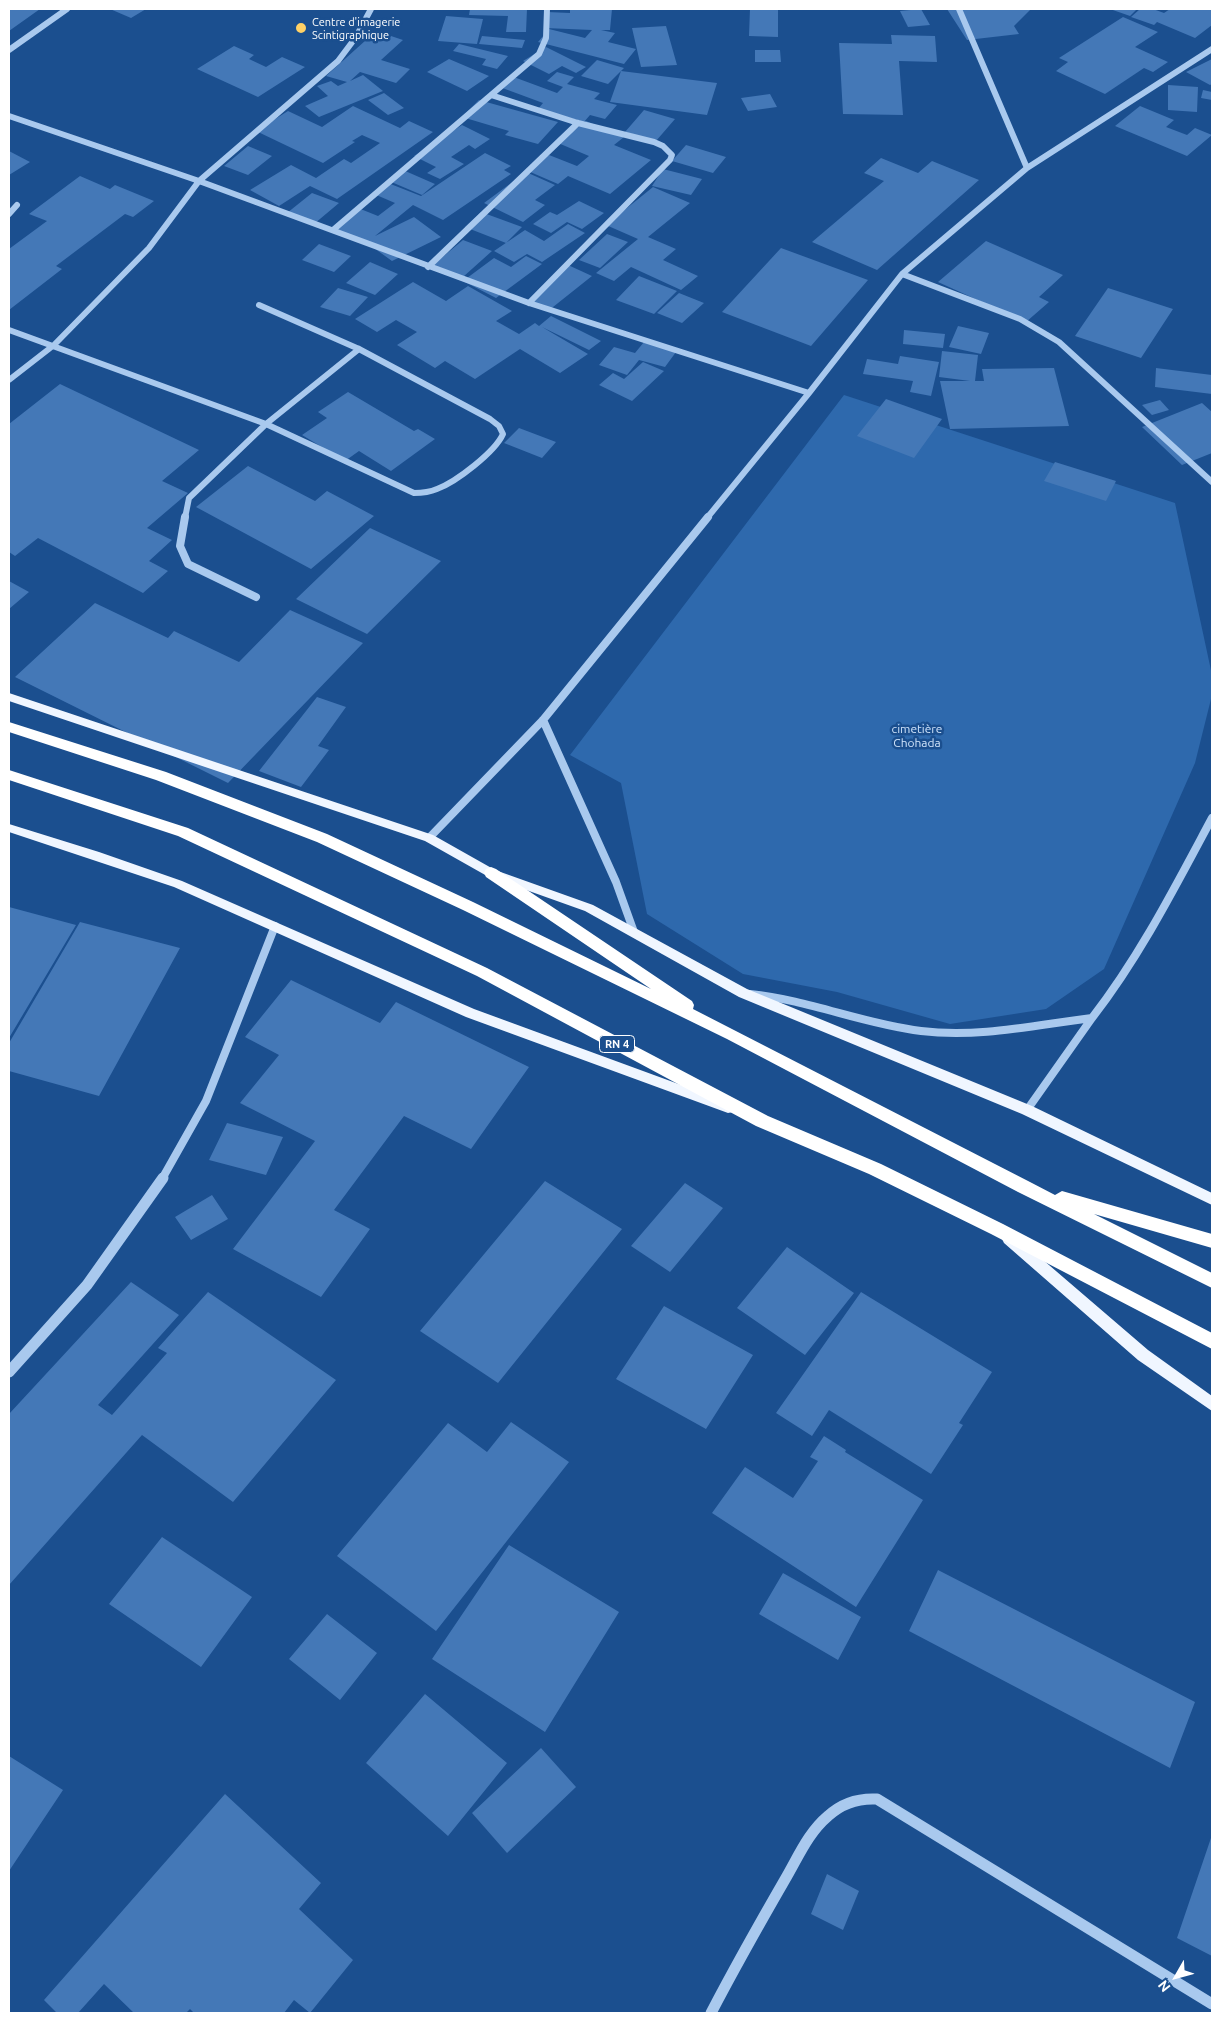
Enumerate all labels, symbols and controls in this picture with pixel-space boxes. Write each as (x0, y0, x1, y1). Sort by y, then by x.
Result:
place label: Centre d'imagerie Scintigraphique (312, 15, 400, 41)
marker: Centre d'imagerie Scintigraphique (294, 21, 308, 35)
park label: cimetière Chohada (892, 722, 942, 750)
road number: RN 4 (600, 1036, 634, 1052)
north arrow (1151, 1952, 1201, 2002)
text: N (1155, 1977, 1174, 1995)

